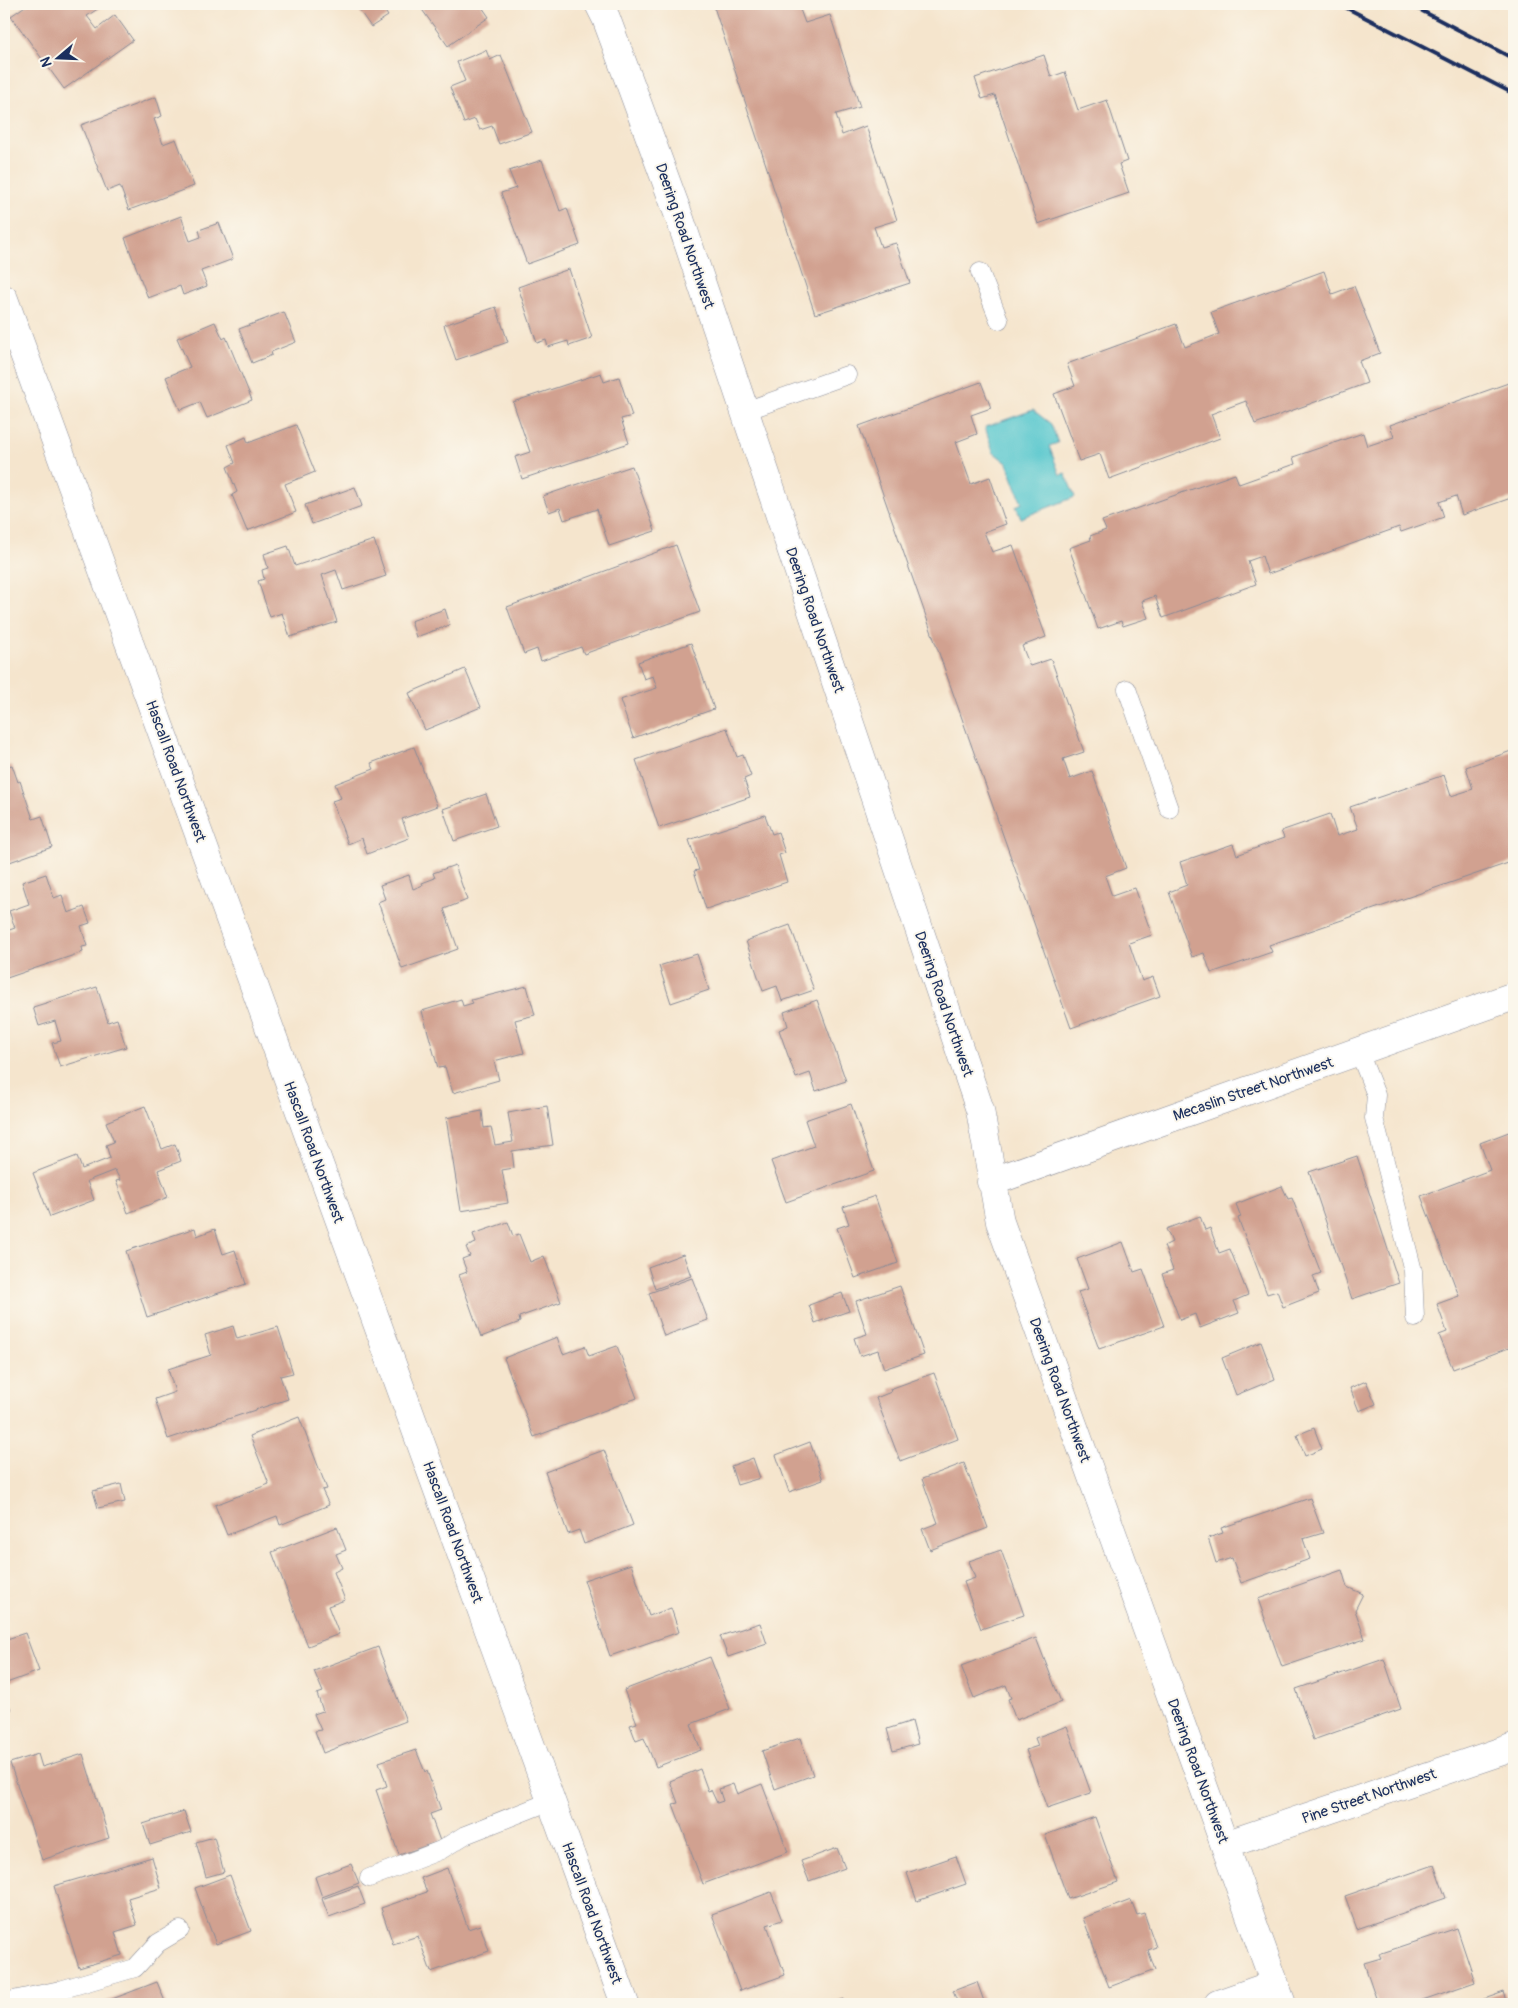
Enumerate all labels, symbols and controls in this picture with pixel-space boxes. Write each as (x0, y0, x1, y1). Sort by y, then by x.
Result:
north arrow (32, 32, 82, 82)
text: N (37, 55, 56, 69)
street label: Deering Road Northwest (651, 161, 719, 312)
street label: Deering Road Northwest (781, 545, 849, 696)
street label: Hascall Road Northwest (141, 698, 210, 846)
street label: Deering Road Northwest (910, 929, 978, 1080)
street label: Mecaslin Street Northwest (1171, 1053, 1337, 1126)
street label: Hascall Road Northwest (279, 1079, 348, 1227)
street label: Deering Road Northwest (1025, 1315, 1095, 1466)
street label: Hascall Road Northwest (418, 1459, 487, 1607)
street label: Deering Road Northwest (1163, 1696, 1233, 1847)
street label: Pine Street Northwest (1300, 1764, 1440, 1828)
street label: Hascall Road Northwest (557, 1840, 626, 1988)

